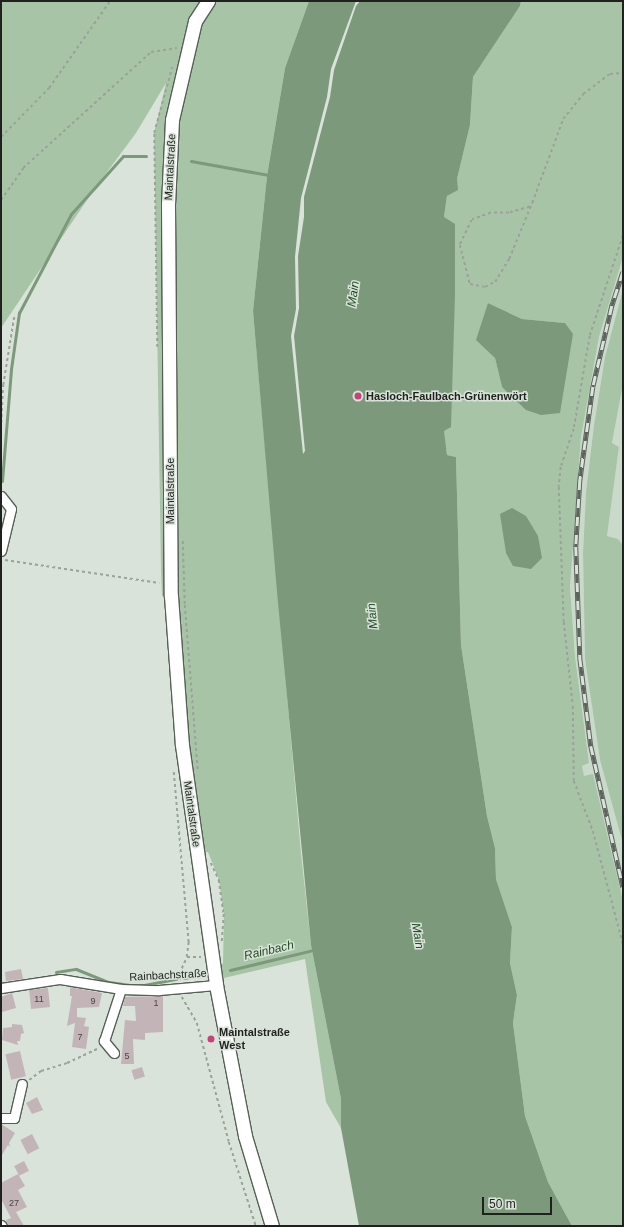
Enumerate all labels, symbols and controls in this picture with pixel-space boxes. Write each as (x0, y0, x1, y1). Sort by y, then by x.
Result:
street label: Maintalstraße (162, 133, 178, 201)
water label: Main (345, 280, 363, 308)
place label: Hasloch-Faulbach-Grünenwört (366, 389, 527, 403)
marker: Hasloch-Faulbach-Grünenwört (353, 391, 363, 401)
street label: Maintalstraße (163, 458, 177, 524)
water label: Main (364, 602, 382, 630)
street label: Maintalstraße (181, 780, 203, 848)
water label: Main (408, 922, 426, 950)
water label: Rainbach (243, 938, 295, 964)
street label: Rainbachstraße (129, 966, 207, 984)
house number: 11 (34, 994, 44, 1004)
house number: 9 (90, 996, 96, 1006)
house number: 1 (153, 998, 159, 1008)
place label: Maintalstraße West (219, 1026, 290, 1052)
house number: 7 (77, 1032, 83, 1042)
marker: Maintalstraße West (206, 1034, 216, 1044)
house number: 5 (124, 1051, 130, 1061)
scale bar (484, 1189, 554, 1215)
text: 50 m (489, 1197, 516, 1211)
house number: 27 (9, 1198, 19, 1208)

